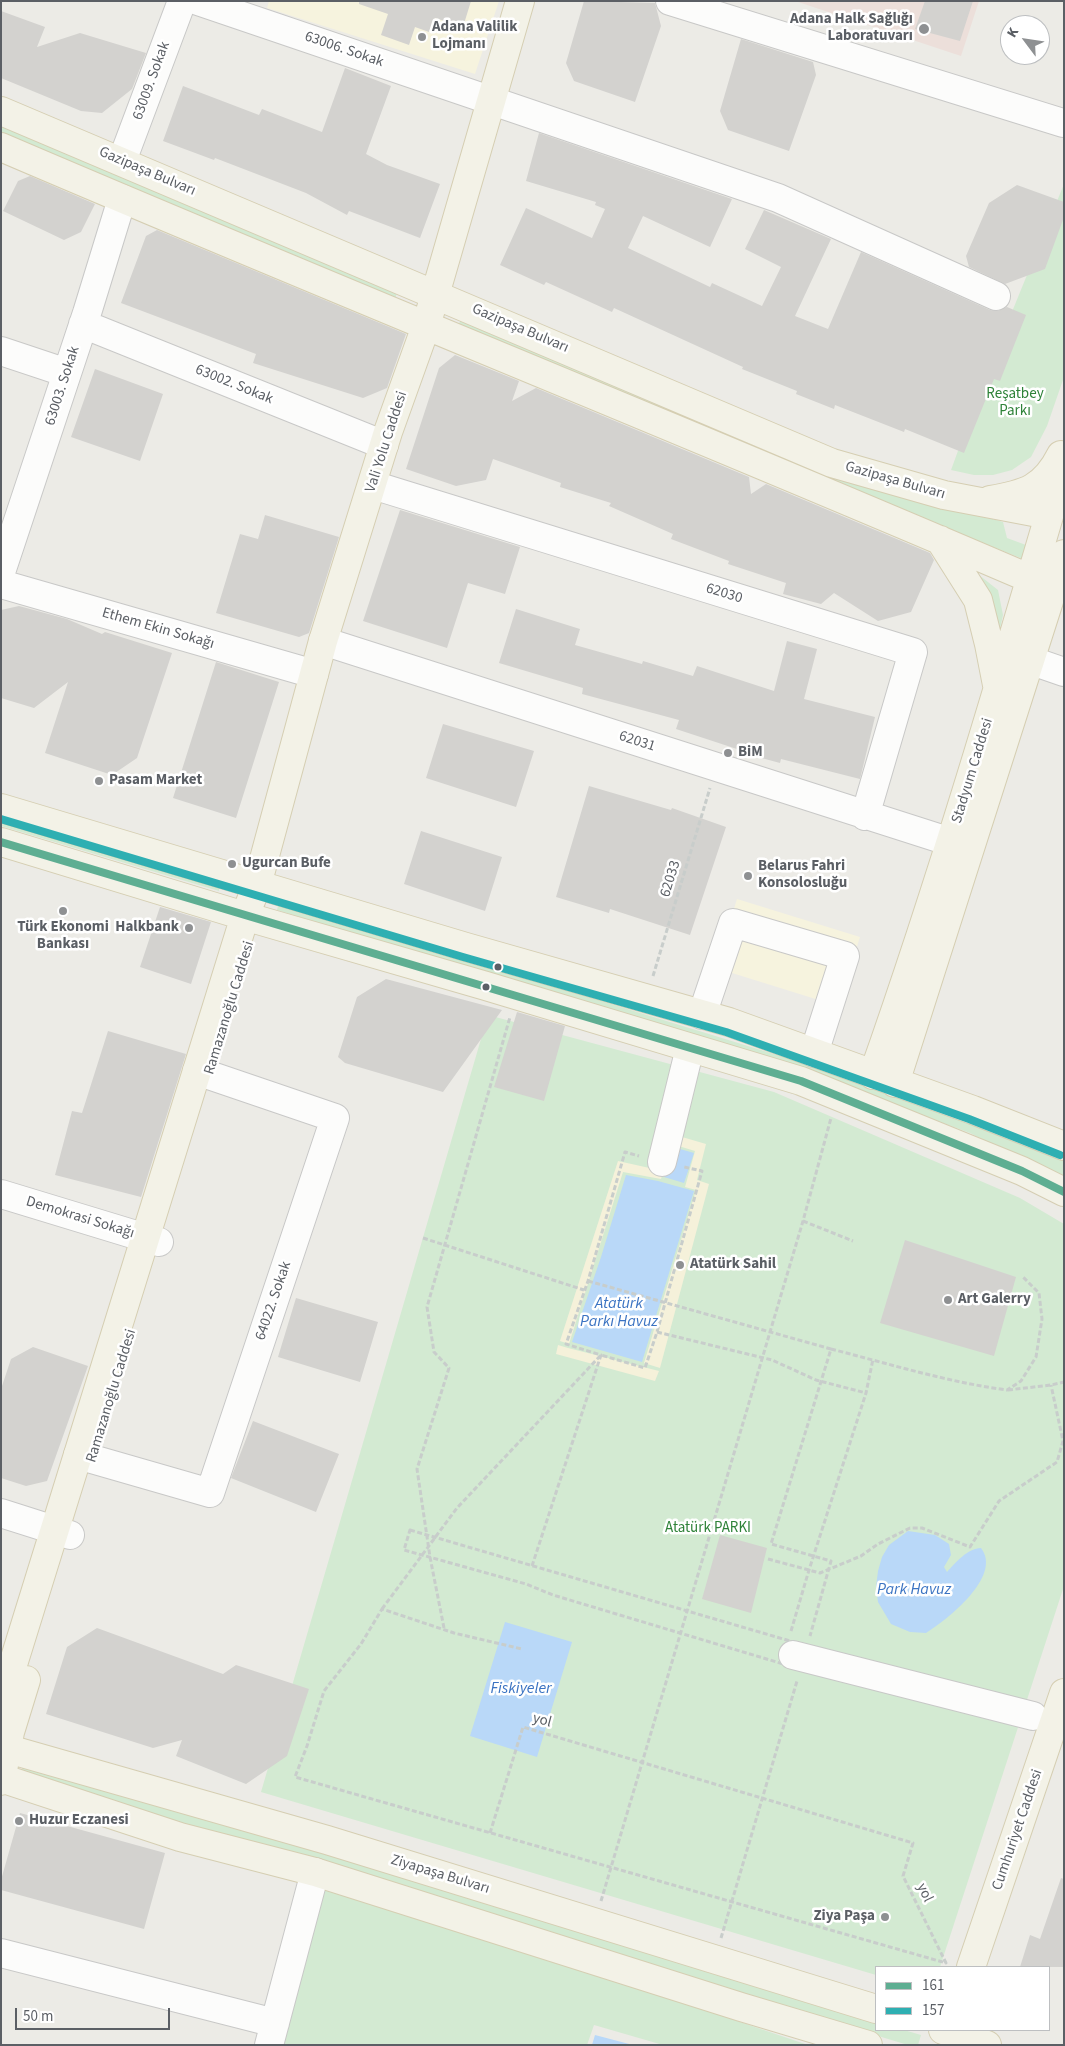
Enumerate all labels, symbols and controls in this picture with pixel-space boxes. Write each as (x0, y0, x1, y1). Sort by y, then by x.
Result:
place label: Adana Halk Sağlığı Laboratuvarı (790, 11, 913, 46)
north arrow (1000, 15, 1050, 65)
place label: Adana Valilik Lojmanı (432, 19, 517, 54)
marker: Adana Halk Sağlığı Laboratuvarı (917, 22, 931, 36)
text: K (1002, 24, 1024, 42)
street label: 63006. Sokak (302, 28, 386, 72)
marker: Adana Valilik Lojmanı (416, 31, 428, 43)
street label: 63009. Sokak (129, 39, 175, 123)
street label: Gazipaşa Bulvarı (96, 144, 198, 200)
street label: Gazipaşa Bulvarı (469, 301, 571, 357)
street label: 63003. Sokak (42, 344, 84, 428)
street label: 63002. Sokak (192, 361, 276, 409)
park label: Reşatbey Parkı (986, 386, 1044, 421)
street label: Vali Yolu Caddesi (362, 389, 412, 495)
street label: Gazipaşa Bulvarı (843, 458, 947, 504)
street label: 62030 (704, 580, 744, 608)
street label: Ethem Ekin Sokağı (100, 604, 216, 654)
street label: Stadyum Caddesi (948, 716, 998, 826)
street label: 62031 (616, 728, 658, 756)
place label: BiM (738, 744, 763, 762)
marker: BiM (722, 747, 734, 759)
place label: Pasam Market (109, 772, 202, 790)
marker: Pasam Market (93, 775, 105, 787)
place label: Ugurcan Bufe (242, 855, 331, 873)
marker: Ugurcan Bufe (226, 858, 238, 870)
place label: Belarus Fahri Konsolosluğu (758, 858, 847, 893)
street label: 62033 (657, 859, 685, 899)
marker: Belarus Fahri Konsolosluğu (742, 870, 754, 882)
marker: Türk Ekonomi Bankası (57, 905, 69, 917)
place label: Türk Ekonomi Bankası (17, 919, 109, 954)
place label: Halkbank (115, 919, 179, 937)
marker: Halkbank (183, 922, 195, 934)
street label: Ramazanoğlu Caddesi (201, 939, 259, 1077)
unlabelled marker (493, 962, 503, 972)
unlabelled marker (481, 982, 491, 992)
street label: Demokrasi Sokağı (24, 1193, 136, 1243)
place label: Atatürk Sahil (690, 1256, 776, 1274)
street label: 64022. Sokak (252, 1259, 296, 1343)
marker: Atatürk Sahil (674, 1259, 686, 1271)
place label: Art Galerry (958, 1291, 1031, 1309)
water label: Atatürk Parkı Havuz (580, 1294, 658, 1332)
marker: Art Galerry (942, 1294, 954, 1306)
street label: Ramazanoğlu Caddesi (83, 1327, 141, 1465)
park label: Atatürk PARKI (665, 1520, 751, 1538)
water label: Park Havuz (877, 1580, 951, 1600)
water label: Fiskiyeler (490, 1679, 552, 1699)
street label: yol (531, 1710, 553, 1732)
street label: Cumhuriyet Caddesi (989, 1767, 1047, 1893)
place label: Huzur Eczanesi (29, 1812, 129, 1830)
marker: Huzur Eczanesi (13, 1815, 25, 1827)
street label: Ziyapaşa Bulvarı (388, 1851, 492, 1899)
street label: yol (912, 1881, 936, 1905)
place label: Ziya Paşa (813, 1908, 875, 1926)
marker: Ziya Paşa (879, 1911, 891, 1923)
legend (875, 1966, 1050, 2031)
text: 161 (922, 1975, 944, 1996)
scale bar (18, 1998, 172, 2030)
text: 157 (922, 2000, 944, 2021)
text: 50 m (23, 2006, 53, 2027)

